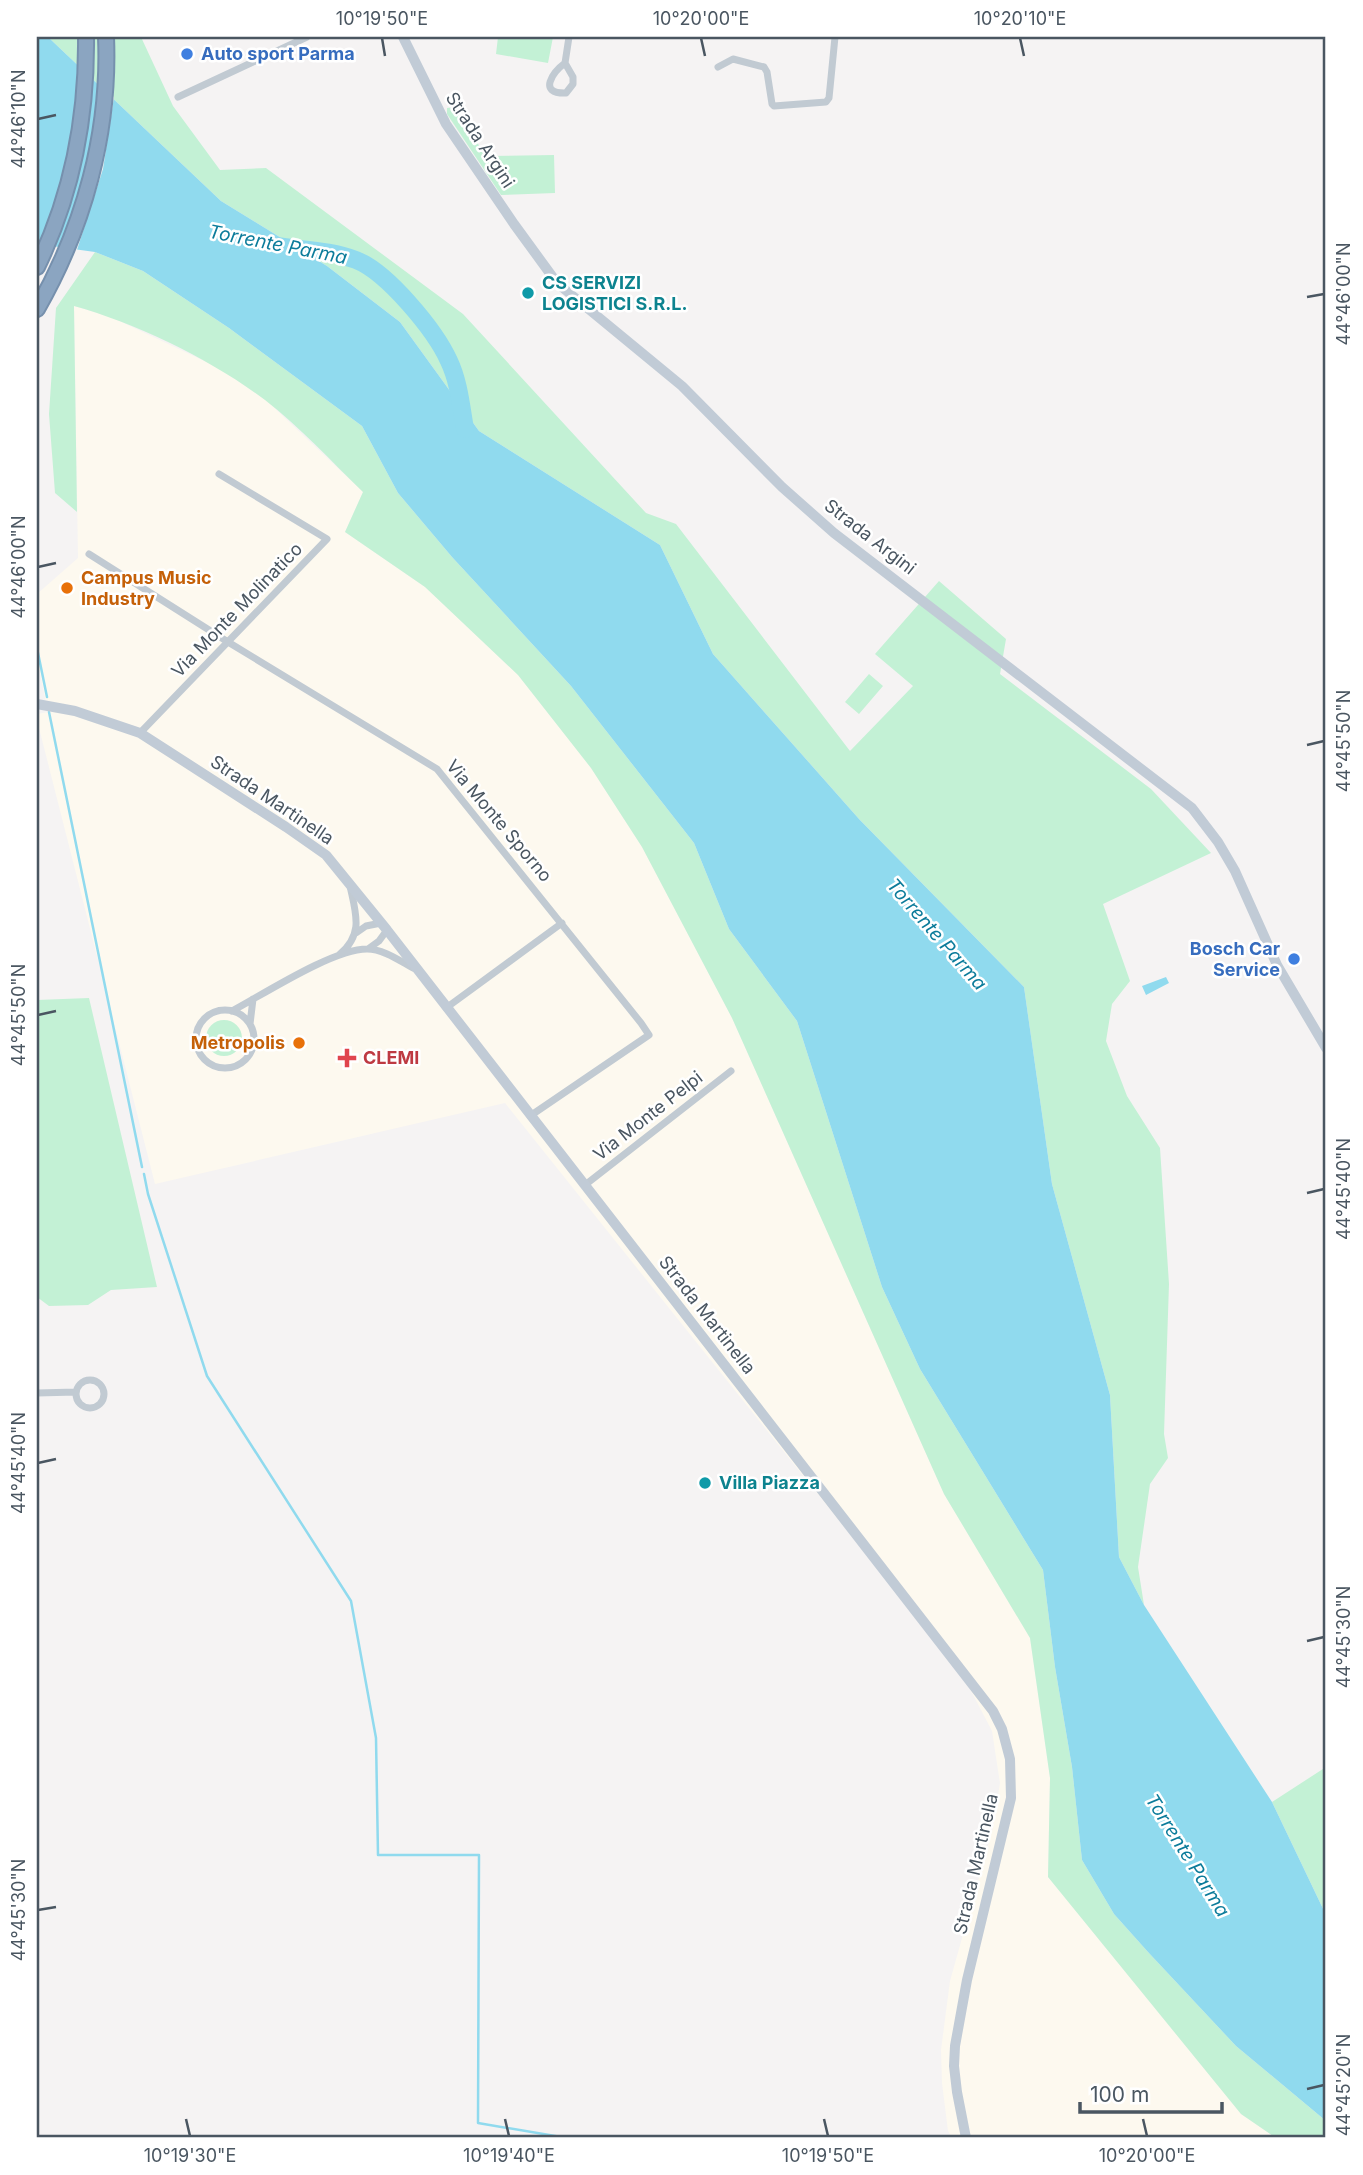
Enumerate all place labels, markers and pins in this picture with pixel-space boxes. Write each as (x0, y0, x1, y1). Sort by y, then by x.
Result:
place label: Auto sport Parma (201, 43, 355, 64)
marker: Auto sport Parma (179, 46, 195, 62)
place label: CS SERVIZI LOGISTICI S.R.L. (542, 272, 687, 314)
marker: CS SERVIZI LOGISTICI S.R.L. (520, 285, 536, 301)
place label: Campus Music Industry (81, 567, 212, 609)
marker: Campus Music Industry (59, 580, 75, 596)
place label: Bosch Car Service (1190, 938, 1280, 980)
marker: Bosch Car Service (1286, 951, 1302, 967)
place label: Metropolis (191, 1032, 285, 1053)
marker: Metropolis (291, 1035, 307, 1051)
place label: CLEMI (363, 1047, 419, 1068)
marker: CLEMI (337, 1048, 357, 1068)
place label: Villa Piazza (719, 1472, 820, 1493)
marker: Villa Piazza (697, 1475, 713, 1491)

